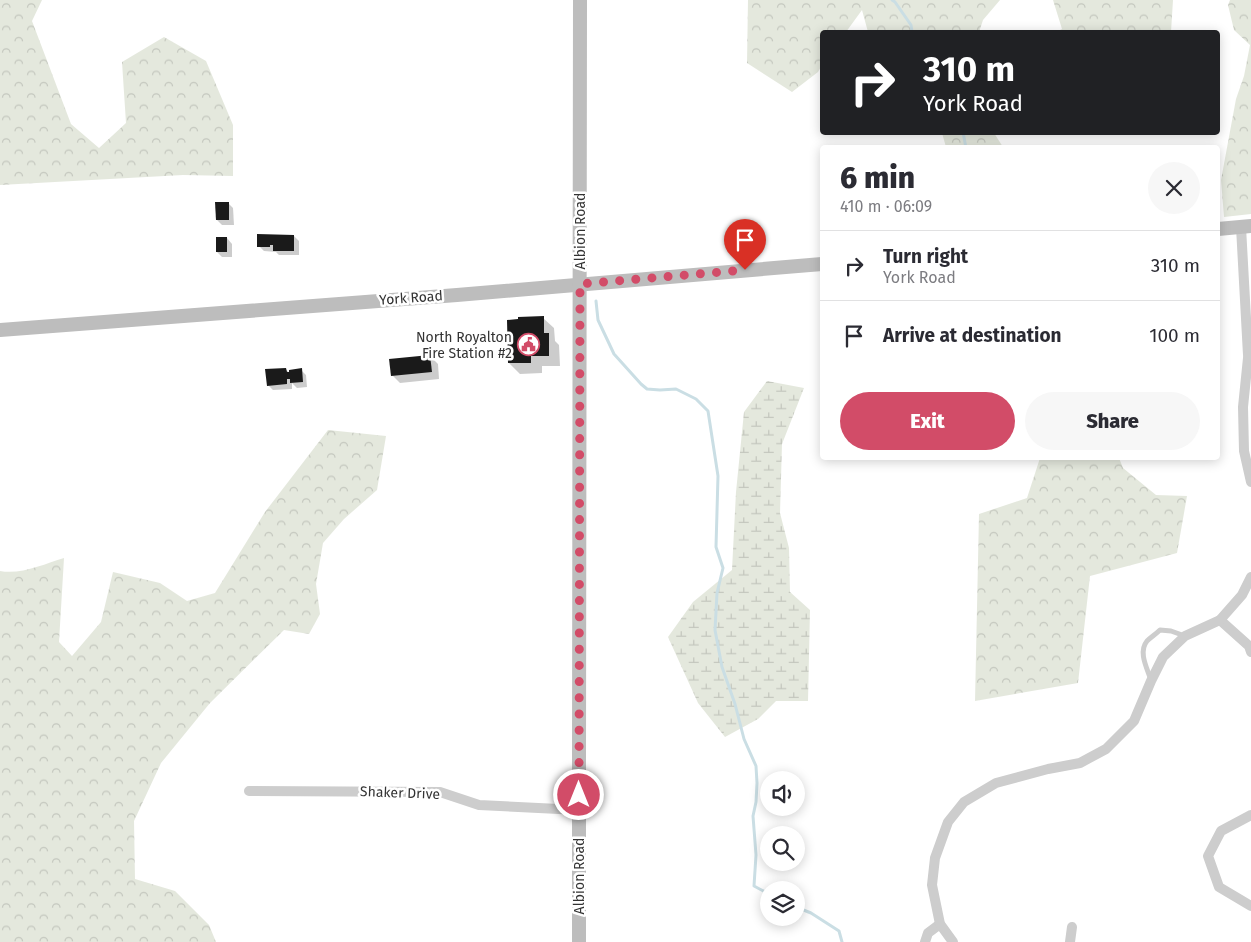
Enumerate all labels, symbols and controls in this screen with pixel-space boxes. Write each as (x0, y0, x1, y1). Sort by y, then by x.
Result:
text: 310 m (923, 48, 1015, 90)
icon: right (840, 50, 905, 115)
text: York Road (923, 90, 1023, 117)
text: 6 min (840, 160, 915, 196)
button: close (1148, 162, 1200, 214)
street label: Albion Road (572, 193, 589, 269)
text: 410 m · 06:09 (840, 197, 932, 216)
pin (724, 219, 766, 270)
icon: arrive (731, 226, 759, 254)
text: Turn right (883, 245, 968, 268)
icon: right (840, 252, 868, 280)
text: 310 m (1151, 254, 1200, 277)
text: York Road (883, 268, 956, 287)
street label: York Road (379, 287, 443, 309)
icon: arrive (840, 322, 868, 350)
text: Arrive at destination (883, 324, 1062, 347)
text: 100 m (1149, 324, 1200, 347)
place label: North Royalton Fire Station #2 (416, 329, 512, 362)
public building icon: North Royalton Fire Station #2 (516, 333, 540, 357)
button: Exit (840, 392, 1015, 450)
button: Share (1025, 392, 1200, 450)
position arrow (552, 768, 604, 820)
map controls (760, 771, 805, 926)
button: sound (760, 771, 805, 816)
street label: Shaker Drive (360, 783, 440, 803)
button: search (760, 826, 805, 871)
street label: Albion Road (571, 838, 588, 914)
button: layers (760, 881, 805, 926)

